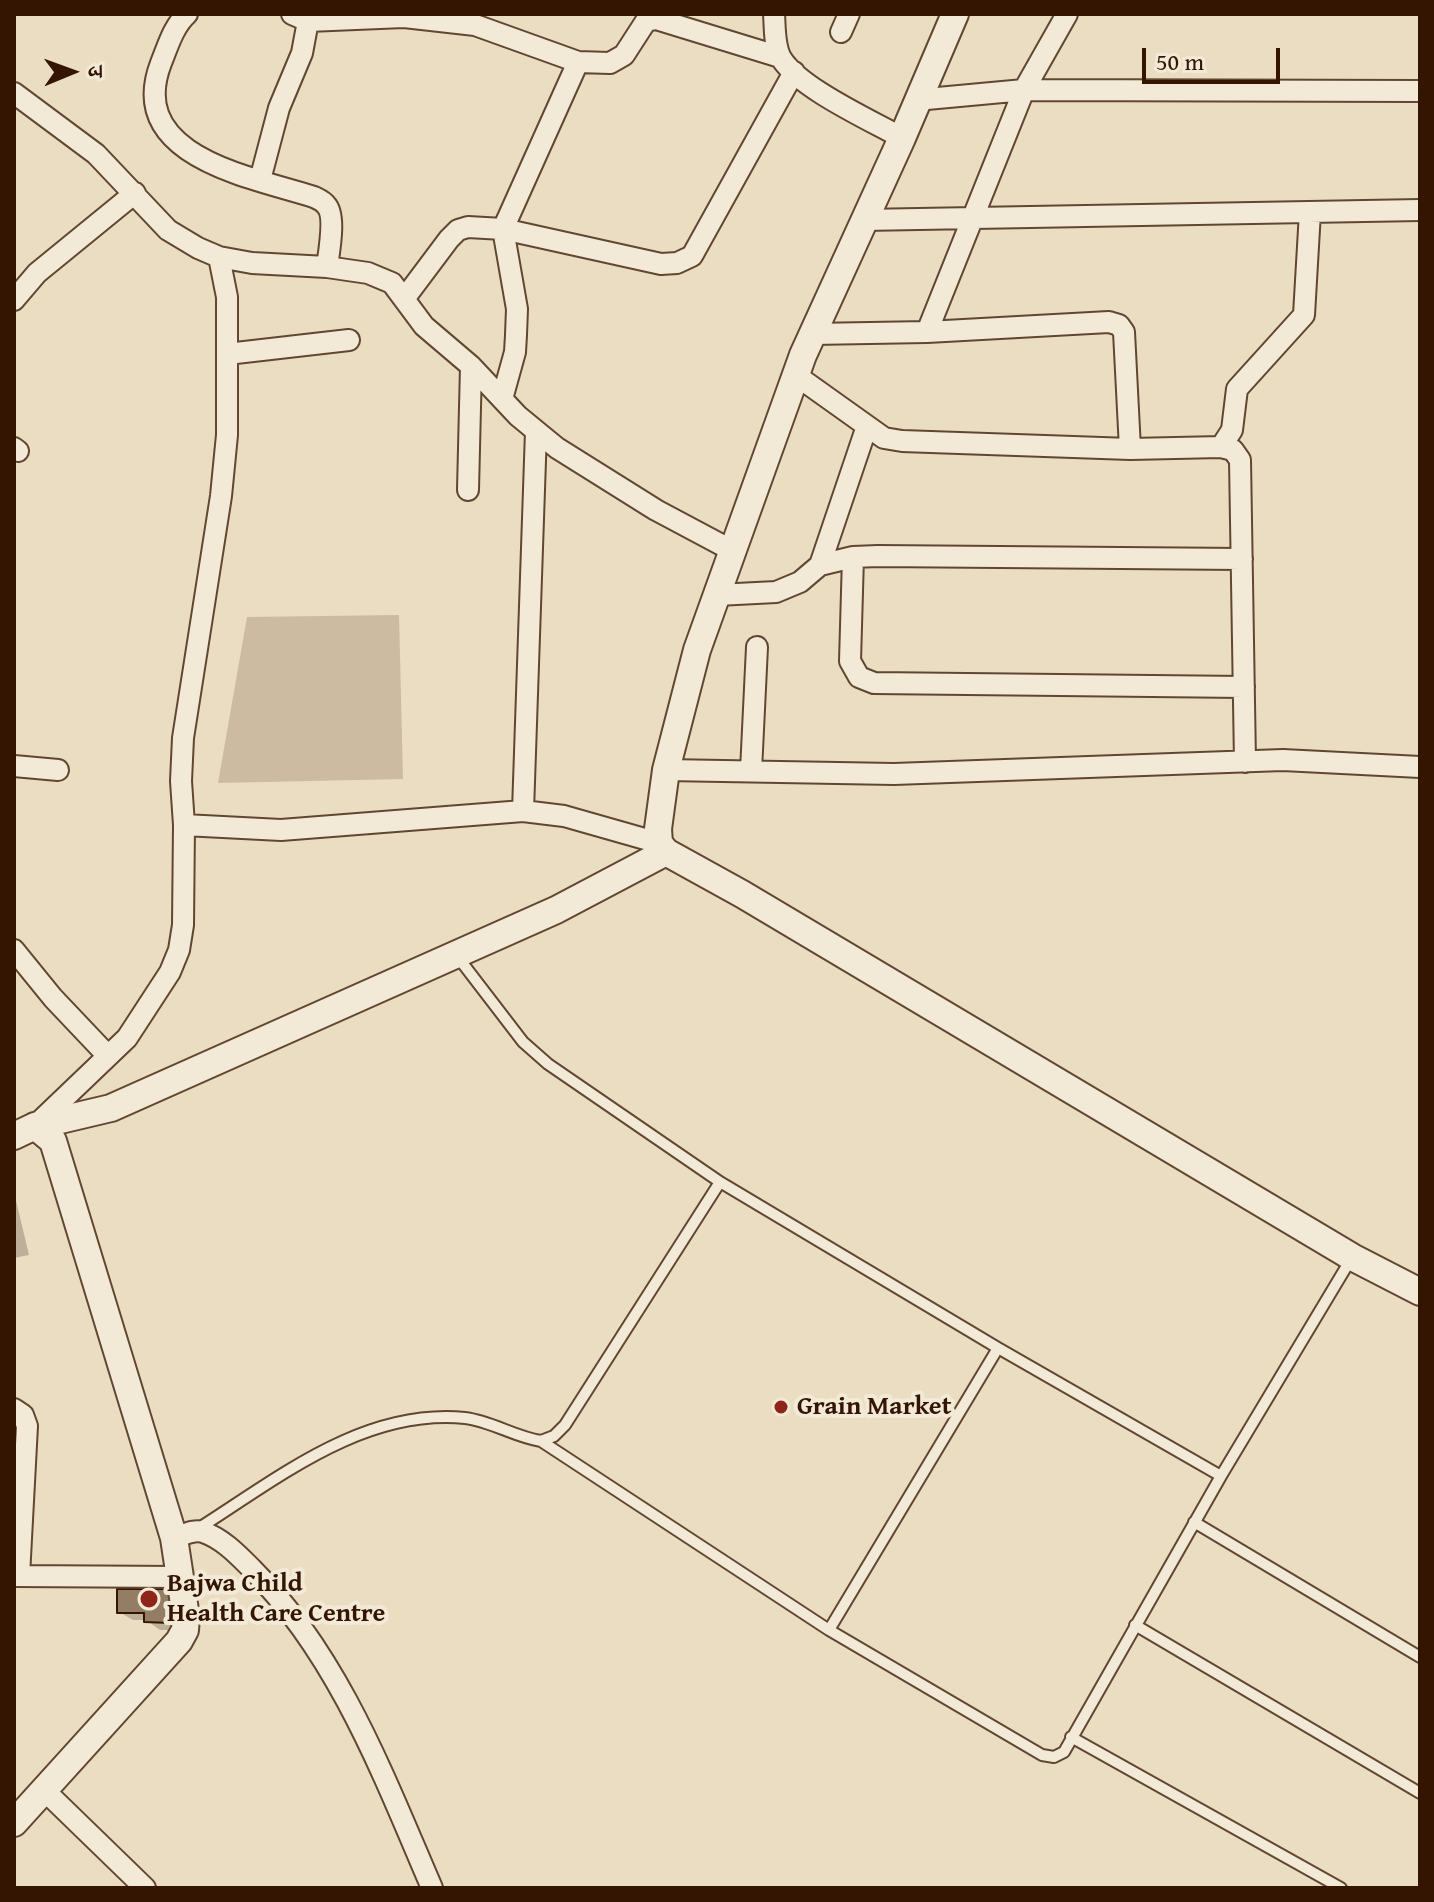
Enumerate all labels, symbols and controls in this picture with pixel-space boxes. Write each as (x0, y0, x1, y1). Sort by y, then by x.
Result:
north arrow (32, 32, 112, 112)
scale bar (1146, 32, 1284, 82)
text: 50 m (1156, 44, 1204, 79)
text: उ (80, 66, 112, 77)
place label: Grain Market (797, 1391, 951, 1423)
marker: Grain Market (772, 1398, 790, 1416)
place label: Bajwa Child Health Care Centre (167, 1568, 385, 1630)
marker: Bajwa Child Health Care Centre (138, 1588, 160, 1610)

